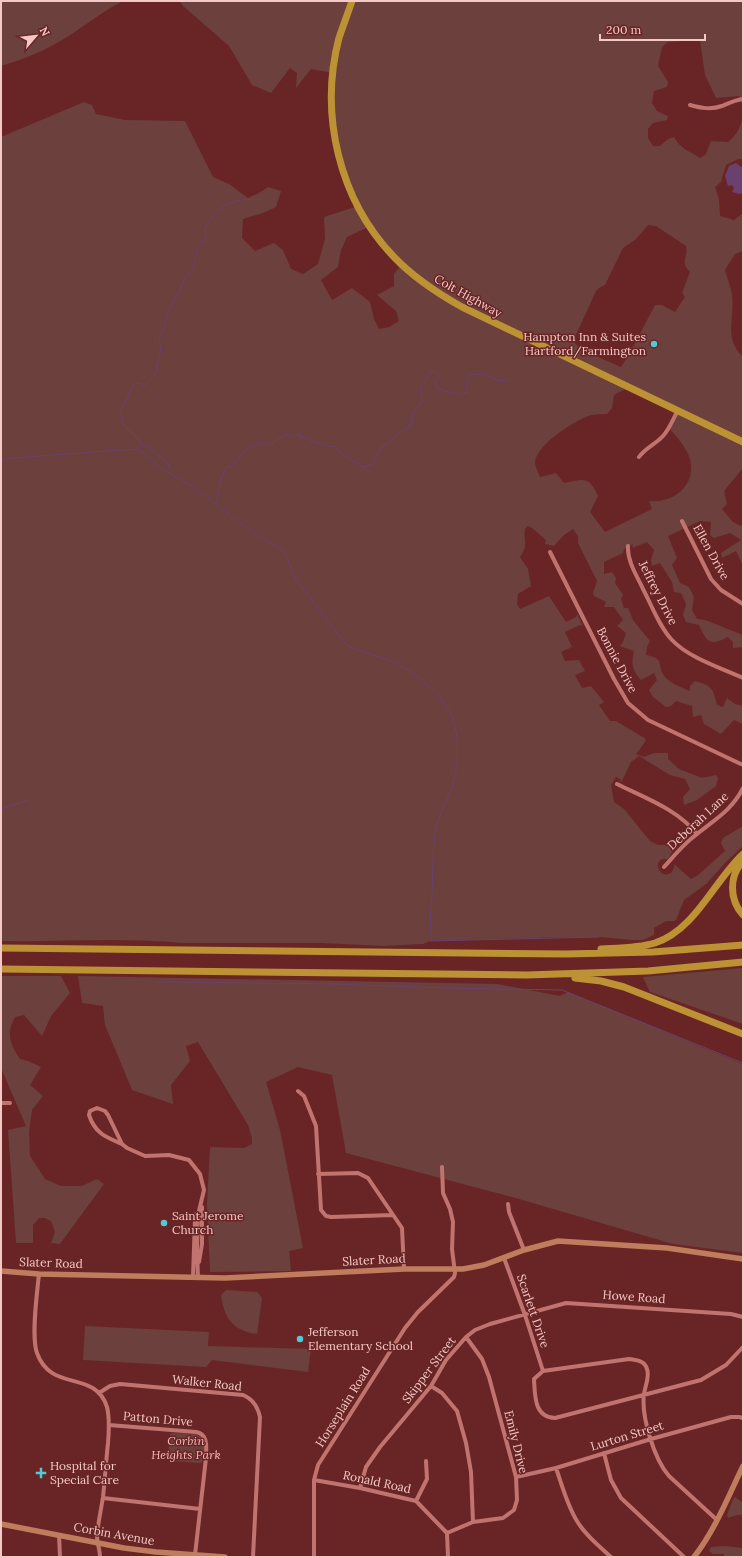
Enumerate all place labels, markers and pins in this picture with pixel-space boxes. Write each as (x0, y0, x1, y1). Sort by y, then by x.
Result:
place label: Hampton Inn & Suites Hartford/Farmington (523, 329, 646, 359)
marker: Hampton Inn & Suites Hartford/Farmington (649, 339, 659, 349)
place label: Saint Jerome Church (172, 1208, 244, 1237)
marker: Saint Jerome Church (159, 1218, 169, 1228)
place label: Jefferson Elementary School (307, 1324, 413, 1353)
marker: Jefferson Elementary School (295, 1334, 305, 1344)
place label: Hospital for Special Care (50, 1458, 119, 1487)
marker: Hospital for Special Care (35, 1467, 47, 1479)

